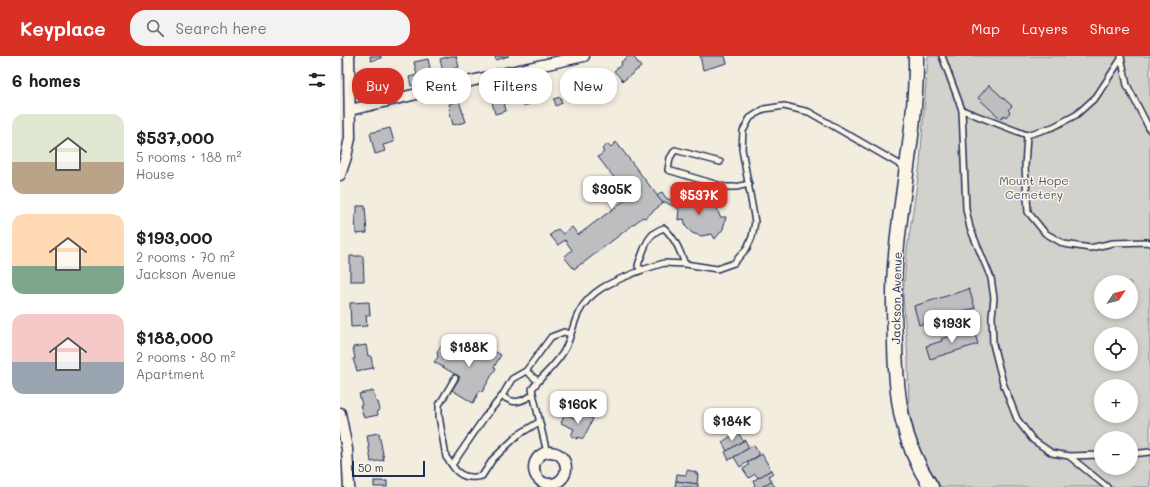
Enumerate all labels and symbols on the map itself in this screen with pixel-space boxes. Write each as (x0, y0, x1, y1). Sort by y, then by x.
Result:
park label: Mount Hope Cemetery (999, 172, 1069, 202)
pin: $305K (584, 176, 640, 210)
pin: $537K (671, 182, 727, 216)
street label: Jackson Avenue (887, 252, 905, 344)
north arrow (1094, 275, 1138, 319)
pin: $193K (924, 310, 980, 344)
pin: $188K (441, 334, 497, 368)
pin: $160K (550, 391, 606, 425)
pin: $184K (704, 408, 760, 442)
scale bar (352, 459, 425, 478)

